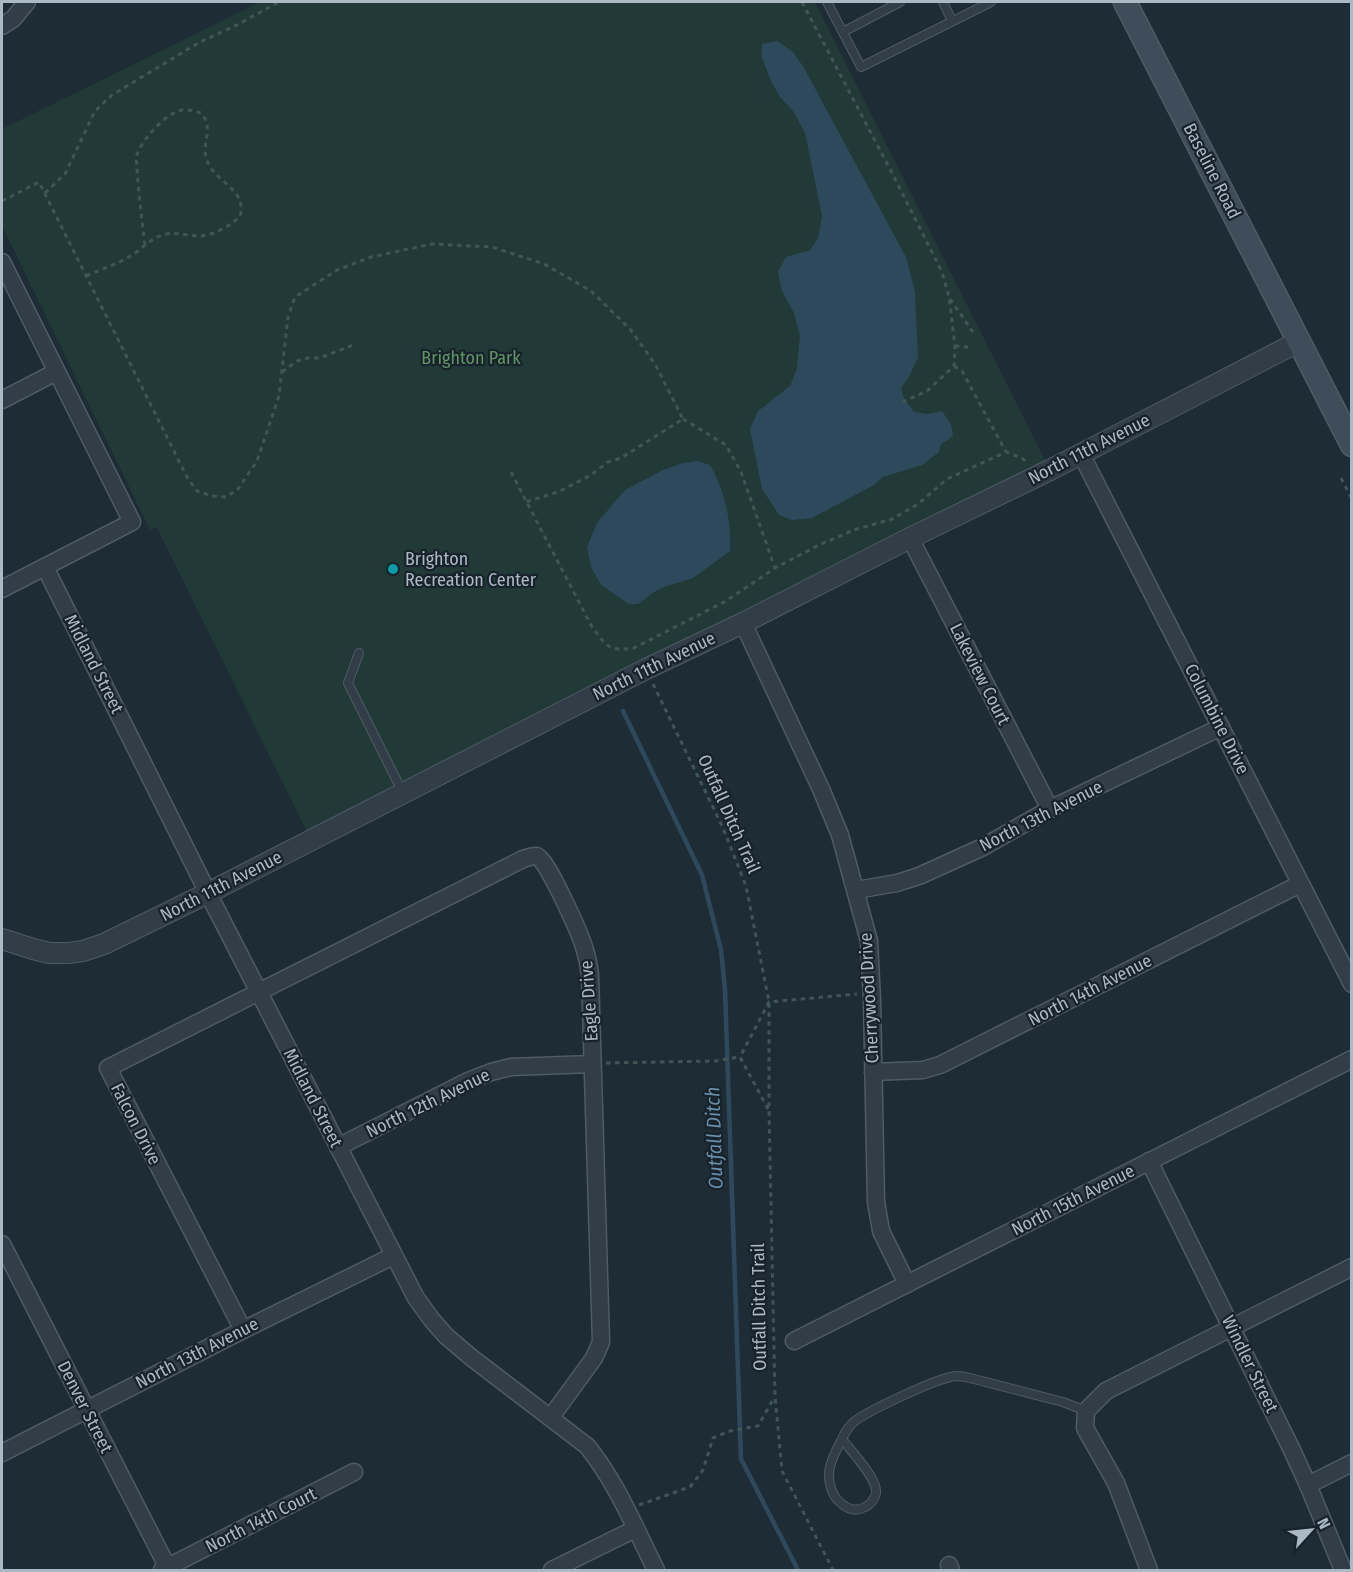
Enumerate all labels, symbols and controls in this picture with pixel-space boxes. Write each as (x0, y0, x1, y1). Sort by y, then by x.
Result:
street label: Baseline Road (1179, 120, 1245, 222)
park label: Brighton Park (421, 347, 521, 369)
street label: North 11th Avenue (1024, 409, 1154, 489)
place label: Brighton Recreation Center (405, 548, 537, 591)
marker: Brighton Recreation Center (386, 562, 400, 576)
street label: Midland Street (60, 611, 128, 717)
street label: Lakeview Court (945, 620, 1015, 729)
street label: North 11th Avenue (589, 627, 719, 705)
street label: Columbine Drive (1180, 660, 1254, 778)
street label: Outfall Ditch Trail (693, 751, 765, 877)
street label: North 13th Avenue (976, 775, 1106, 856)
street label: North 11th Avenue (156, 846, 286, 926)
street label: Cherrywood Drive (855, 932, 883, 1064)
street label: North 14th Avenue (1025, 949, 1156, 1031)
street label: Eagle Drive (575, 960, 603, 1042)
street label: Midland Street (279, 1045, 347, 1151)
street label: North 12th Avenue (363, 1063, 494, 1142)
street label: Falcon Drive (106, 1079, 166, 1169)
water label: Outfall Ditch (700, 1086, 728, 1190)
street label: North 15th Avenue (1008, 1159, 1138, 1240)
street label: Outfall Ditch Trail (747, 1243, 771, 1371)
street label: North 13th Avenue (132, 1312, 262, 1393)
street label: Windler Street (1217, 1312, 1283, 1416)
street label: Denver Street (52, 1357, 118, 1457)
street label: North 14th Court (202, 1483, 320, 1557)
north arrow (1281, 1500, 1341, 1560)
text: N (1313, 1515, 1335, 1532)

